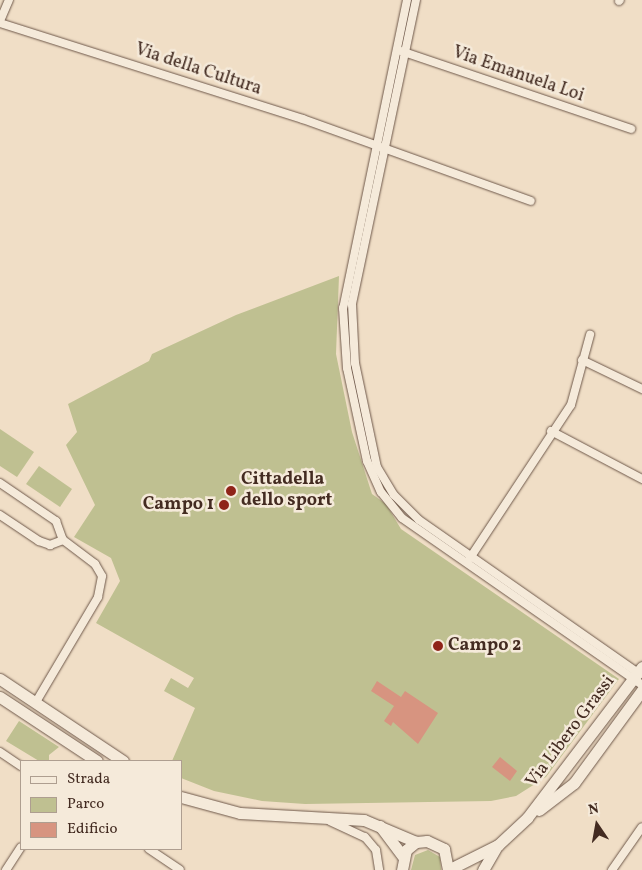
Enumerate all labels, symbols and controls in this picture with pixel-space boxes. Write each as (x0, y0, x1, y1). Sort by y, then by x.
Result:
street label: Via della Cultura (132, 39, 264, 101)
street label: Via Emanuela Loi (449, 42, 587, 108)
place label: Cittadella dello sport (241, 470, 332, 512)
marker: Cittadella dello sport (225, 485, 237, 497)
place label: Campo 1 (143, 494, 214, 516)
marker: Campo 1 (218, 499, 230, 511)
place label: Campo 2 (448, 635, 521, 657)
marker: Campo 2 (432, 640, 444, 652)
street label: Via Libero Grassi (522, 672, 620, 792)
legend (20, 760, 182, 850)
text: Strada (67, 769, 110, 790)
text: Parco (67, 794, 104, 815)
text: N (587, 799, 601, 820)
north arrow (572, 800, 622, 850)
text: Edificio (67, 819, 118, 840)

